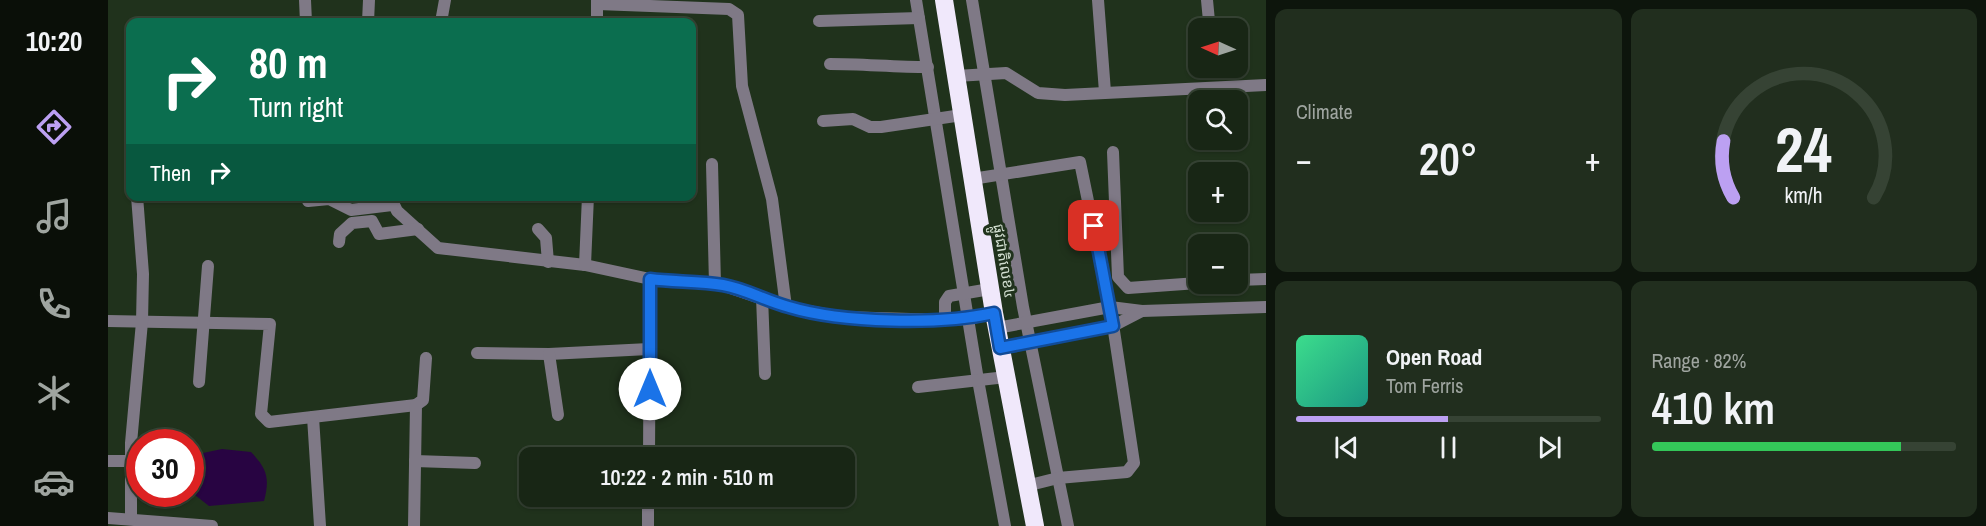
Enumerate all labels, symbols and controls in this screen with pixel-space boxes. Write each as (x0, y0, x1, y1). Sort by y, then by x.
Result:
north arrow (1188, 18, 1248, 78)
map controls (1188, 18, 1248, 294)
text: 10:20 (26, 23, 82, 59)
text: 80 m (249, 35, 328, 91)
icon: right (150, 42, 228, 120)
text: Turn right (249, 89, 343, 125)
button: search (1188, 90, 1248, 150)
text: Climate (1296, 98, 1353, 125)
icon: directions (33, 106, 75, 148)
text: 24 (1775, 107, 1832, 191)
text: 20° (1419, 128, 1478, 189)
text: − (1296, 137, 1312, 181)
text: + (1585, 137, 1600, 181)
icon: right (203, 156, 236, 189)
text: Then (150, 158, 191, 188)
button: + (1188, 162, 1248, 222)
text: km/h (1785, 181, 1823, 210)
icon: music (33, 195, 75, 237)
pin (1068, 200, 1119, 251)
icon: arrive (1077, 209, 1110, 242)
street label: ផ្លូវជាតិលេខ៤ (985, 222, 1021, 300)
button: − (1188, 234, 1248, 294)
icon: phone (33, 283, 75, 325)
text: Open Road (1386, 342, 1482, 372)
text: Range · 82% (1652, 347, 1746, 374)
position arrow (618, 357, 682, 421)
icon: climate (33, 372, 75, 414)
text: Tom Ferris (1386, 372, 1464, 399)
text: 410 km (1652, 377, 1775, 438)
speed limit sign: 30 (126, 429, 204, 507)
icon: previous (1330, 431, 1363, 464)
icon: pause (1432, 431, 1465, 464)
icon: next (1533, 431, 1566, 464)
icon: car (33, 461, 75, 503)
text: 10:22 · 2 min · 510 m (600, 462, 774, 492)

